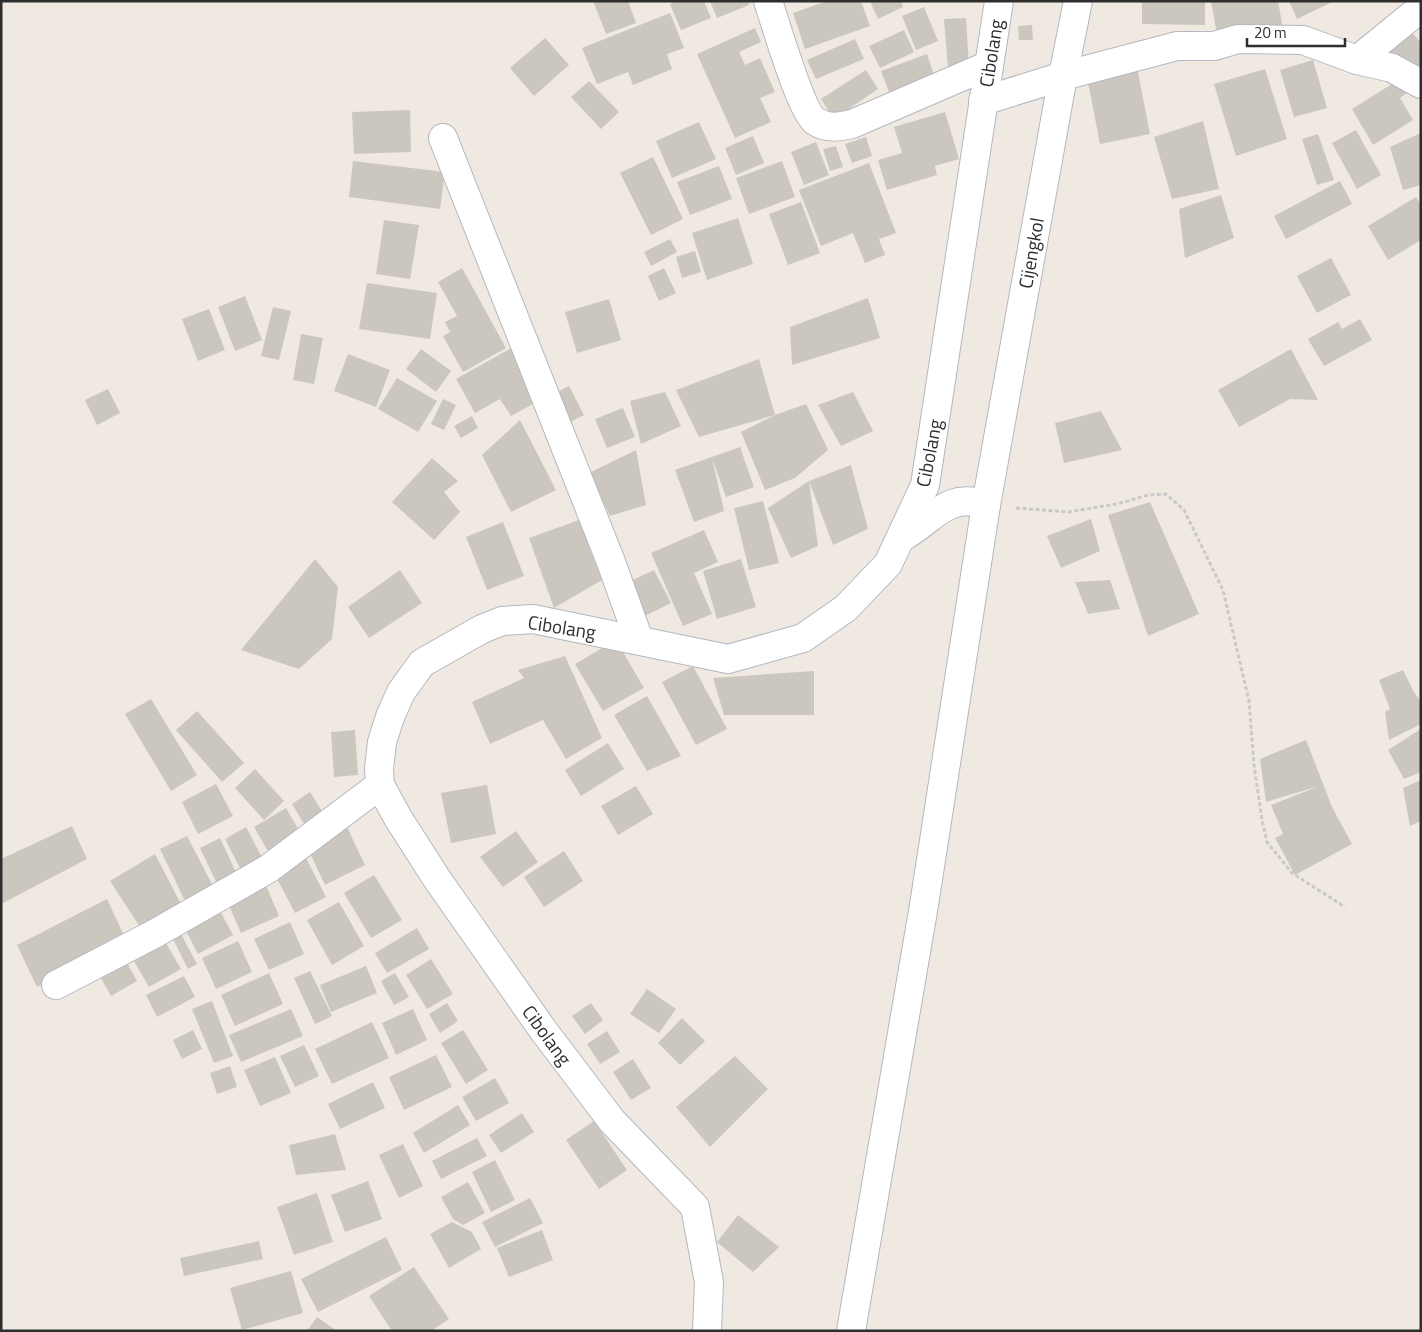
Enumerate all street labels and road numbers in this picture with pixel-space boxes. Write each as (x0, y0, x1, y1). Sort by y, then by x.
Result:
street label: Cibolang (971, 17, 1010, 89)
street label: Cijengkol (1010, 215, 1051, 291)
street label: Cibolang (908, 416, 949, 489)
street label: Cibolang (526, 607, 598, 646)
street label: Cibolang (516, 999, 579, 1071)

